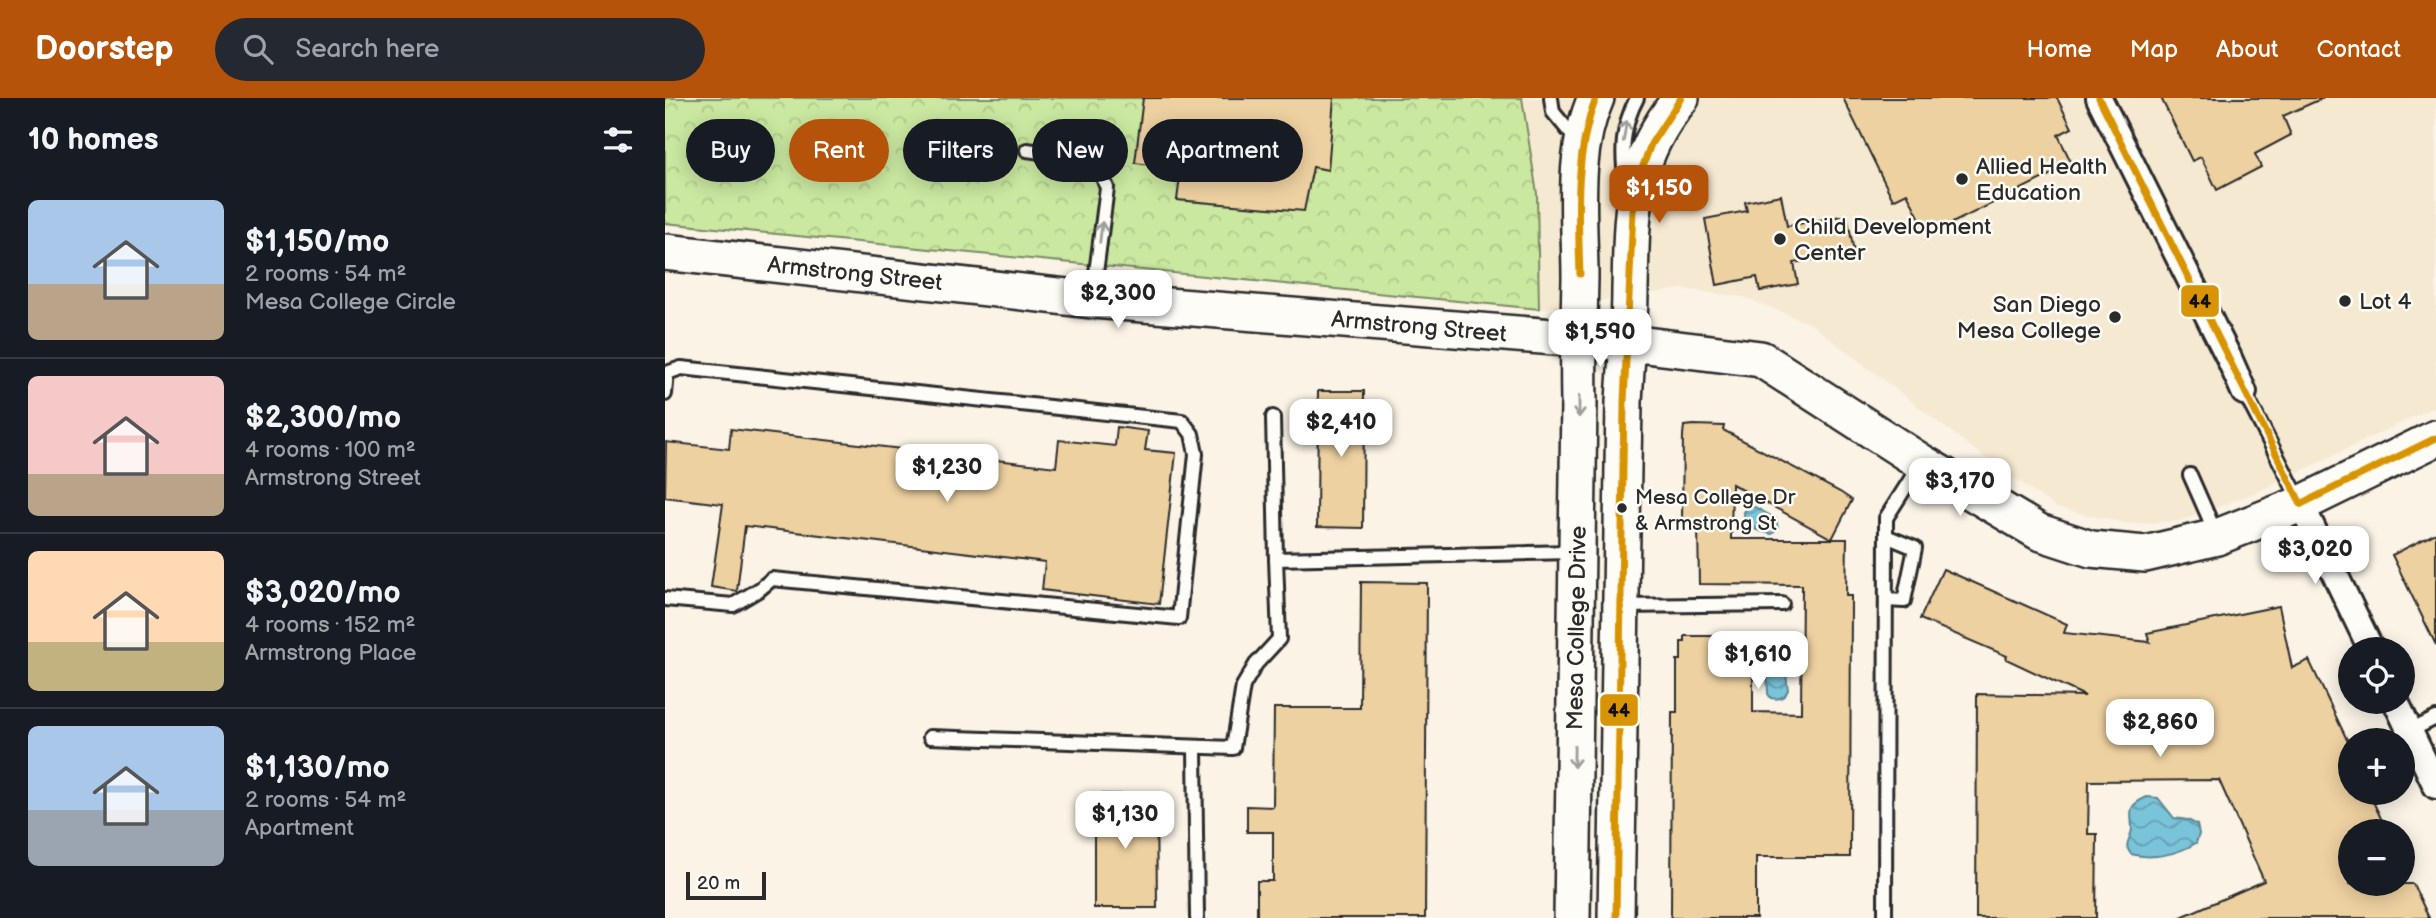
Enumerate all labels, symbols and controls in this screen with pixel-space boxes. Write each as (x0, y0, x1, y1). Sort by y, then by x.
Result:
search box (215, 18, 705, 81)
text: Doorstep (35, 29, 173, 69)
icon: search (239, 30, 277, 68)
text: Search here (295, 34, 439, 65)
text: Home (2027, 35, 2092, 64)
text: Map (2130, 35, 2178, 64)
text: About (2216, 35, 2278, 64)
text: Contact (2316, 35, 2401, 64)
chip: Buy (686, 119, 775, 182)
chip: Rent (789, 119, 889, 182)
chip: Filters (903, 119, 1018, 182)
chip: New (1032, 119, 1128, 182)
chip: Apartment (1142, 119, 1303, 182)
one-way arrow (1619, 120, 1632, 143)
icon: filters (599, 121, 637, 159)
text: 10 homes (28, 122, 159, 158)
place label: Allied Health Education (1976, 153, 2107, 207)
pin: $1,150 (1602, 166, 1716, 225)
marker: Allied Health Education (1954, 171, 1970, 187)
text: $1,150 (1625, 174, 1693, 202)
place label: Child Development Center (1794, 213, 1991, 267)
one-way arrow (1095, 222, 1108, 244)
text: $1,150/mo (245, 224, 389, 260)
icon: home (84, 228, 168, 312)
marker: Child Development Center (1772, 231, 1788, 247)
street label: Armstrong Street (766, 251, 944, 297)
text: 2 rooms · 54 m² (245, 260, 407, 288)
pin: $2,300 (1061, 271, 1175, 330)
text: $2,300 (1080, 279, 1156, 307)
line badge: 44 (2180, 284, 2220, 318)
text: Mesa College Circle (245, 288, 456, 316)
place label: Lot 4 (2359, 288, 2412, 316)
place label: San Diego Mesa College (1957, 291, 2101, 345)
text: 44 (2189, 291, 2211, 314)
marker: Lot 4 (2337, 293, 2353, 309)
street label: Armstrong Street (1330, 305, 1508, 349)
marker: San Diego Mesa College (2107, 309, 2123, 325)
pin: $1,590 (1543, 310, 1657, 369)
text: $1,590 (1564, 318, 1636, 346)
one-way arrow (1572, 395, 1586, 418)
text: $2,300/mo (245, 400, 401, 436)
pin: $2,410 (1284, 400, 1398, 459)
icon: home (84, 404, 168, 488)
text: $2,410 (1305, 408, 1377, 436)
text: 4 rooms · 100 m² (245, 436, 416, 464)
pin: $1,230 (890, 444, 1004, 504)
text: $1,230 (912, 453, 982, 481)
pin: $3,170 (1903, 458, 2017, 518)
text: Armstrong Street (245, 464, 421, 492)
text: $3,170 (1925, 467, 1995, 495)
place label: Mesa College Dr & Armstrong St (1635, 485, 1796, 536)
marker: Mesa College Dr & Armstrong St (1615, 501, 1629, 515)
street label: Mesa College Drive (1561, 526, 1593, 730)
pin: $3,020 (2258, 526, 2372, 586)
text: $3,020 (2277, 535, 2353, 563)
text: $3,020/mo (245, 575, 401, 611)
icon: home (84, 579, 168, 663)
text: 4 rooms · 152 m² (245, 611, 415, 639)
pin: $1,610 (1701, 632, 1815, 691)
map controls (2338, 637, 2415, 896)
button: locate (2338, 637, 2415, 714)
text: Armstrong Place (245, 639, 417, 667)
text: $1,610 (1724, 640, 1792, 668)
line badge: 44 (1599, 693, 1639, 727)
text: 44 (1608, 700, 1630, 723)
pin: $2,860 (2103, 700, 2217, 759)
text: $2,860 (2122, 708, 2198, 736)
button: + (2338, 728, 2415, 805)
one-way arrow (1567, 745, 1581, 768)
text: $1,130/mo (245, 750, 390, 786)
icon: home (84, 754, 168, 838)
text: 2 rooms · 54 m² (245, 786, 407, 814)
pin: $1,130 (1068, 792, 1182, 851)
text: $1,130 (1091, 800, 1159, 828)
text: Apartment (245, 814, 354, 842)
button: − (2338, 819, 2415, 896)
scale bar (686, 869, 767, 901)
text: 20 m (697, 872, 740, 895)

